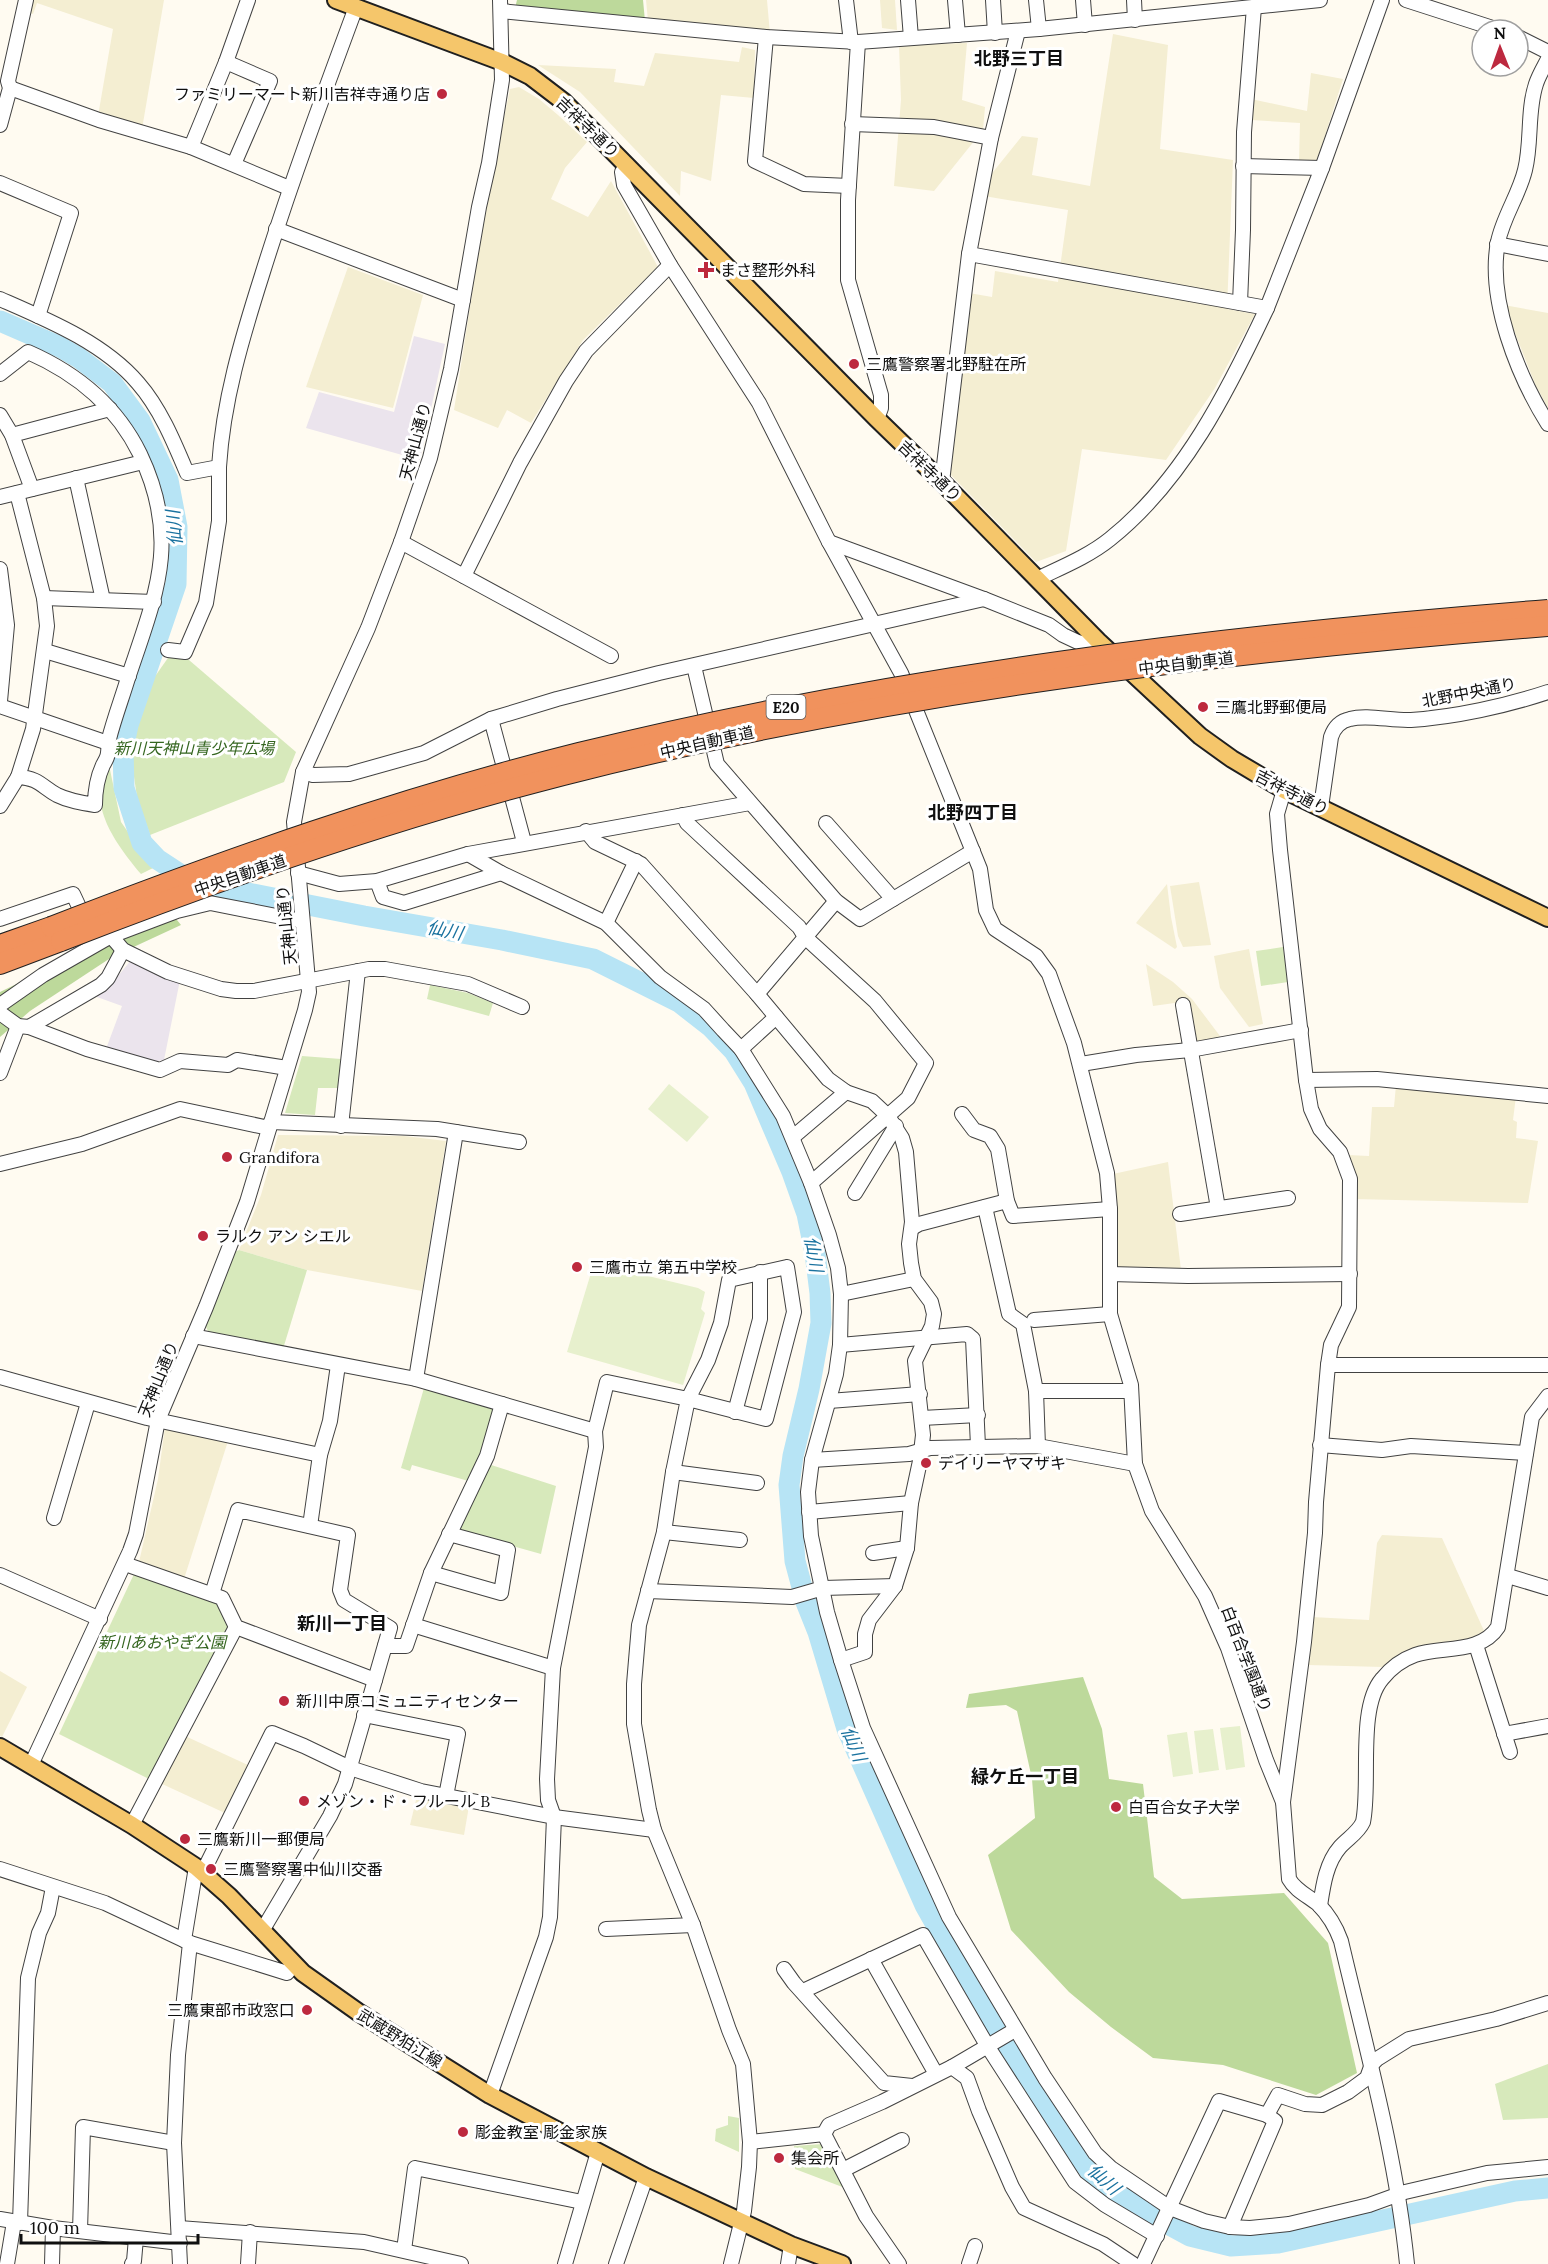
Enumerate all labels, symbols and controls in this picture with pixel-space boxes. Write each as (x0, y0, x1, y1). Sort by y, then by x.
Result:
north arrow (1470, 18, 1530, 78)
text: N (1493, 23, 1506, 43)
district label: 北野三丁目 (974, 47, 1064, 70)
place label: ファミリーマート新川吉祥寺通り店 (174, 84, 430, 104)
marker: ファミリーマート新川吉祥寺通り店 (435, 87, 449, 101)
street label: 吉祥寺通り (552, 92, 624, 162)
place label: まさ整形外科 (720, 260, 816, 280)
marker: まさ整形外科 (697, 261, 715, 279)
place label: 三鷹警察署北野駐在所 (866, 354, 1026, 374)
marker: 三鷹警察署北野駐在所 (847, 357, 861, 371)
street label: 天神山通り (395, 400, 435, 482)
street label: 吉祥寺通り (894, 436, 966, 506)
water label: 仙川 (161, 507, 187, 547)
street label: 中央自動車道 (1137, 647, 1235, 679)
street label: 北野中央通り (1420, 673, 1518, 711)
road number: E20 (766, 695, 806, 719)
place label: 三鷹北野郵便局 (1215, 697, 1327, 717)
marker: 三鷹北野郵便局 (1196, 700, 1210, 714)
street label: 中央自動車道 (658, 721, 756, 763)
park label: 新川天神山青少年広場 (114, 738, 276, 758)
street label: 吉祥寺通り (1252, 765, 1332, 819)
district label: 北野四丁目 (928, 801, 1018, 824)
street label: 中央自動車道 (191, 850, 289, 900)
street label: 天神山通り (272, 884, 300, 966)
water label: 仙川 (425, 915, 467, 945)
place label: Grandifora (239, 1147, 320, 1167)
marker: Grandifora (220, 1150, 234, 1164)
place label: ラルク アン シエル (215, 1226, 351, 1246)
marker: ラルク アン シエル (196, 1229, 210, 1243)
water label: 仙川 (800, 1234, 829, 1276)
place label: 三鷹市立 第五中学校 (589, 1257, 737, 1277)
marker: 三鷹市立 第五中学校 (570, 1260, 584, 1274)
street label: 天神山通り (134, 1338, 182, 1420)
place label: デイリーヤマザキ (938, 1453, 1066, 1473)
marker: デイリーヤマザキ (919, 1456, 933, 1470)
street label: 白百合学園通り (1218, 1603, 1276, 1715)
district label: 新川一丁目 (297, 1612, 387, 1635)
park label: 新川あおやぎ公園 (98, 1632, 228, 1652)
place label: 新川中原コミュニティセンター (296, 1691, 519, 1711)
marker: 新川中原コミュニティセンター (277, 1694, 291, 1708)
water label: 仙川 (836, 1723, 872, 1767)
district label: 緑ケ丘一丁目 (971, 1765, 1079, 1788)
place label: メゾン・ド・フルール B (316, 1791, 490, 1811)
marker: メゾン・ド・フルール B (297, 1794, 311, 1808)
place label: 白百合女子大学 (1128, 1797, 1240, 1817)
marker: 白百合女子大学 (1109, 1800, 1123, 1814)
place label: 三鷹新川一郵便局 (197, 1829, 325, 1849)
marker: 三鷹新川一郵便局 (178, 1832, 192, 1846)
place label: 三鷹警察署中仙川交番 (223, 1859, 383, 1879)
marker: 三鷹警察署中仙川交番 (204, 1862, 218, 1876)
place label: 三鷹東部市政窓口 (167, 2000, 295, 2020)
marker: 三鷹東部市政窓口 (300, 2003, 314, 2017)
street label: 武蔵野狛江線 (354, 2004, 446, 2072)
place label: 彫金教室 彫金家族 (475, 2122, 607, 2142)
marker: 彫金教室 彫金家族 (456, 2125, 470, 2139)
place label: 集会所 (791, 2148, 839, 2168)
marker: 集会所 (772, 2151, 786, 2165)
water label: 仙川 (1083, 2159, 1127, 2201)
scale bar (21, 2207, 198, 2245)
text: 100 m (30, 2216, 80, 2239)

